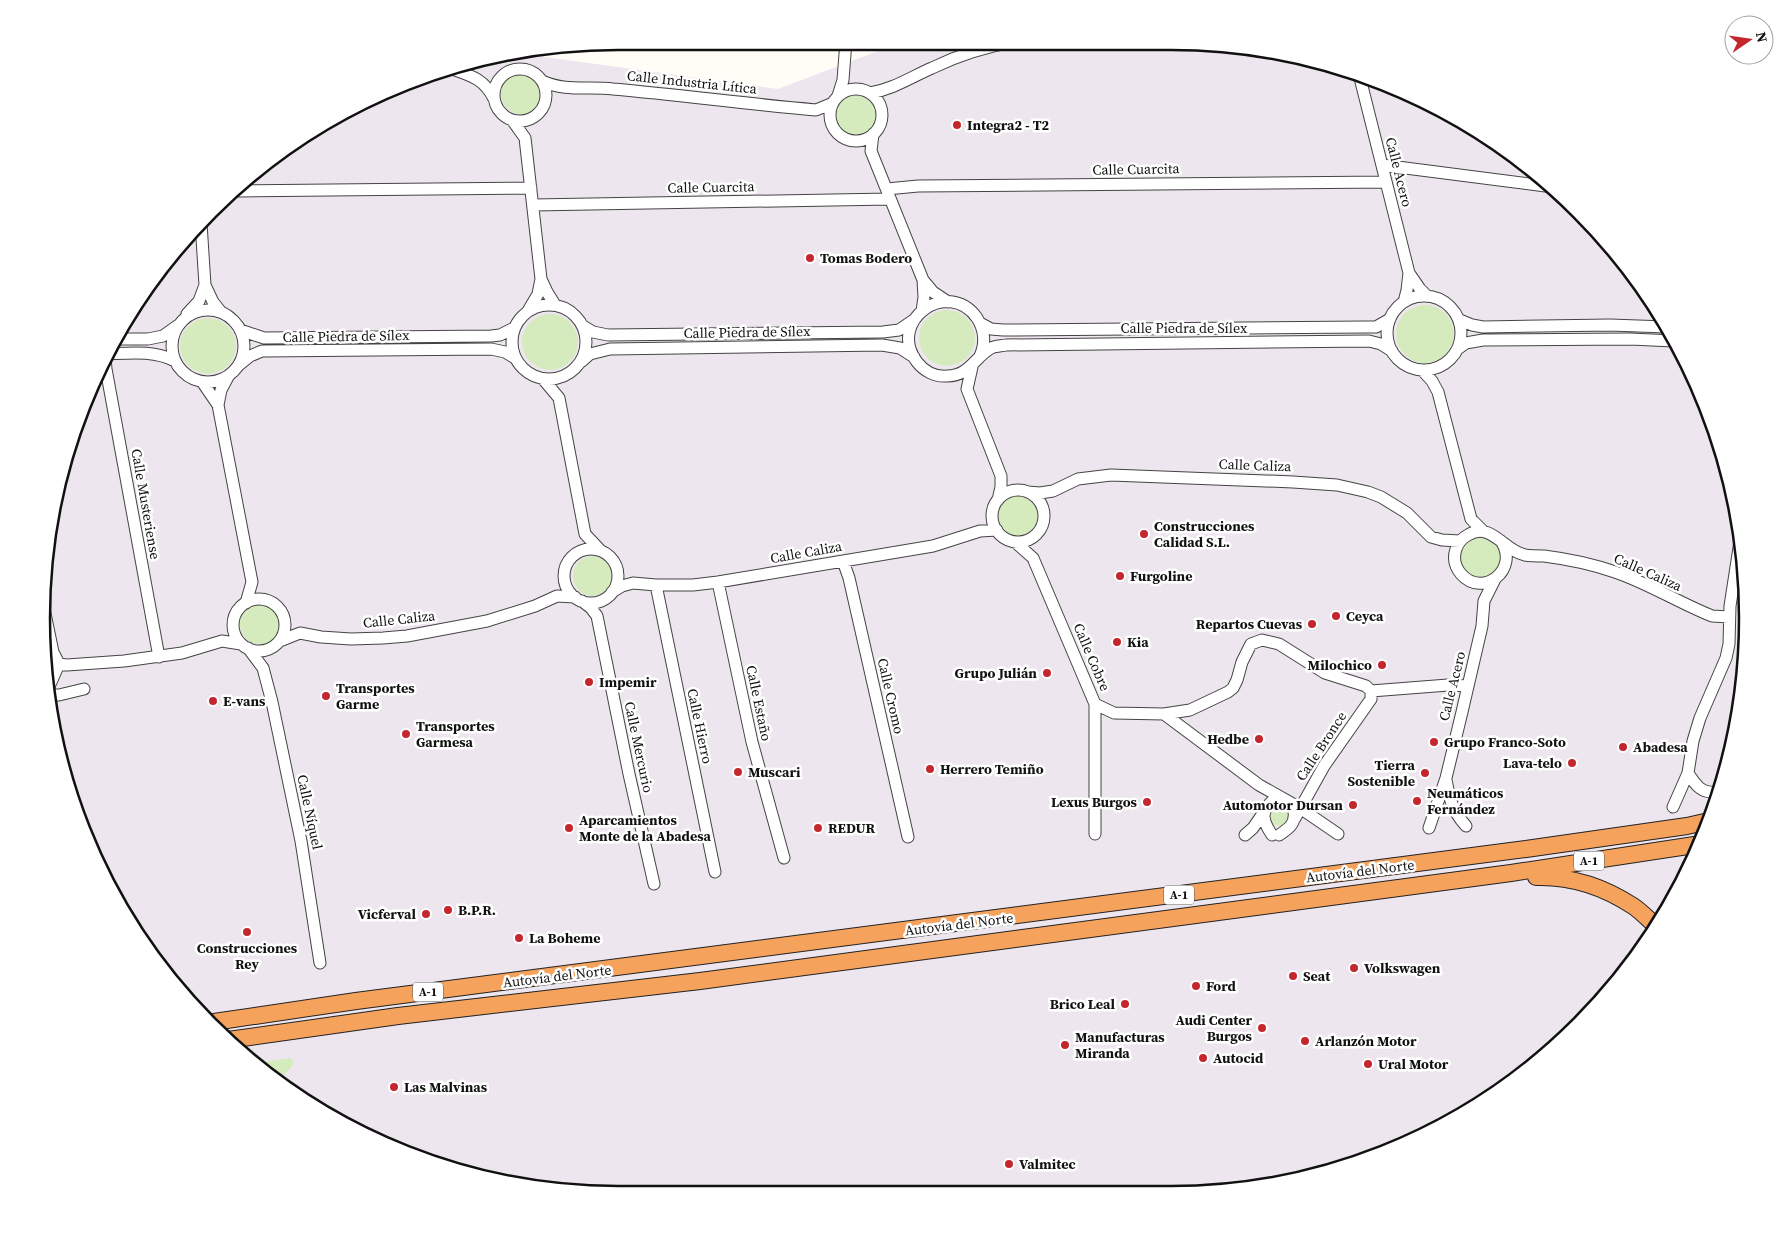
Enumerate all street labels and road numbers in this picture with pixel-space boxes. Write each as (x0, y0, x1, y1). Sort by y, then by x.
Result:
street label: Calle Industria Lítica (626, 65, 759, 99)
street label: Calle Acero (1381, 135, 1417, 209)
street label: Calle Cuarcita (1092, 158, 1181, 180)
street label: Calle Cuarcita (667, 176, 756, 198)
street label: Calle Piedra de Sílex (1121, 318, 1248, 338)
street label: Calle Piedra de Sílex (683, 321, 811, 343)
street label: Calle Piedra de Sílex (282, 325, 410, 347)
street label: Calle Musteriense (126, 447, 166, 561)
street label: Calle Caliza (1218, 454, 1292, 476)
street label: Calle Caliza (769, 536, 844, 568)
street label: Calle Caliza (1611, 548, 1686, 596)
street label: Calle Caliza (362, 605, 437, 633)
street label: Calle Cobre (1069, 620, 1115, 694)
street label: Calle Acero (1434, 649, 1470, 723)
street label: Calle Cromo (873, 656, 910, 736)
street label: Calle Estaño (741, 663, 777, 743)
street label: Calle Hierro (682, 687, 718, 766)
street label: Calle Mercurio (620, 700, 658, 795)
street label: Calle Bronce (1291, 707, 1351, 785)
street label: Calle Níquel (292, 773, 328, 851)
road number: A-1 (1574, 851, 1604, 870)
street label: Autovía del Norte (1305, 854, 1415, 888)
road number: A-1 (1164, 886, 1194, 904)
street label: Autovía del Norte (904, 907, 1014, 941)
street label: Autovía del Norte (502, 959, 612, 993)
road number: A-1 (413, 982, 443, 1002)

